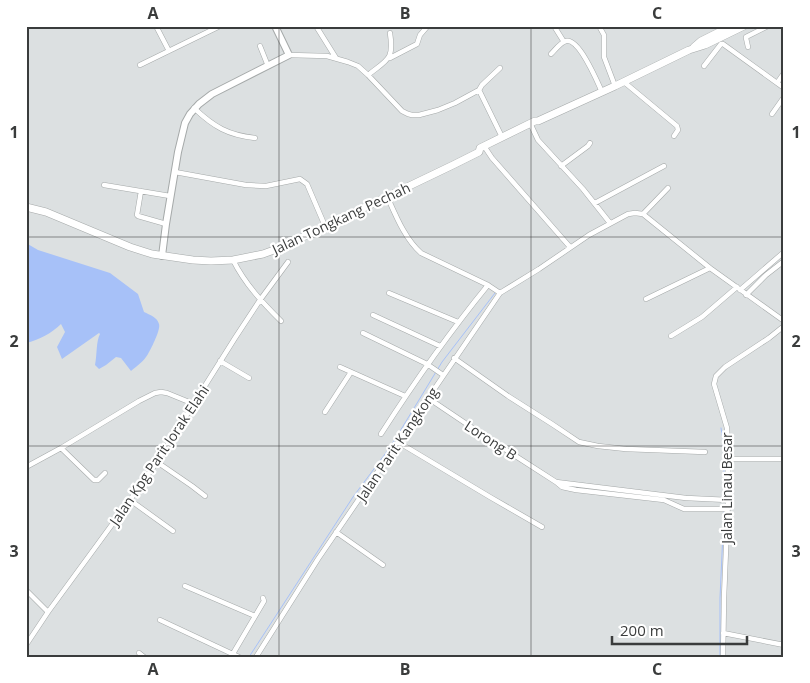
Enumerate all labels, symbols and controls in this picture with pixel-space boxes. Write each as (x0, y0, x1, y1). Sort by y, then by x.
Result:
text: A (147, 2, 159, 24)
text: B (400, 2, 410, 24)
text: C (652, 2, 662, 24)
text: 1 (9, 121, 19, 143)
text: 1 (791, 121, 801, 143)
street label: Jalan Tongkang Pechah (267, 178, 413, 259)
text: 2 (9, 330, 19, 352)
text: 2 (791, 330, 801, 352)
street label: Jalan Kpg Parit Jorak Elahi (104, 381, 213, 531)
street label: Jalan Parit Kangkong (351, 383, 442, 506)
street label: Lorong B (461, 416, 521, 464)
street label: Jalan Linau Besar (717, 432, 736, 546)
text: 3 (9, 540, 19, 562)
text: 3 (791, 540, 801, 562)
scale bar (612, 613, 748, 645)
text: 200 m (620, 620, 664, 640)
text: A (147, 658, 159, 680)
text: B (400, 658, 410, 680)
text: C (652, 658, 662, 680)

